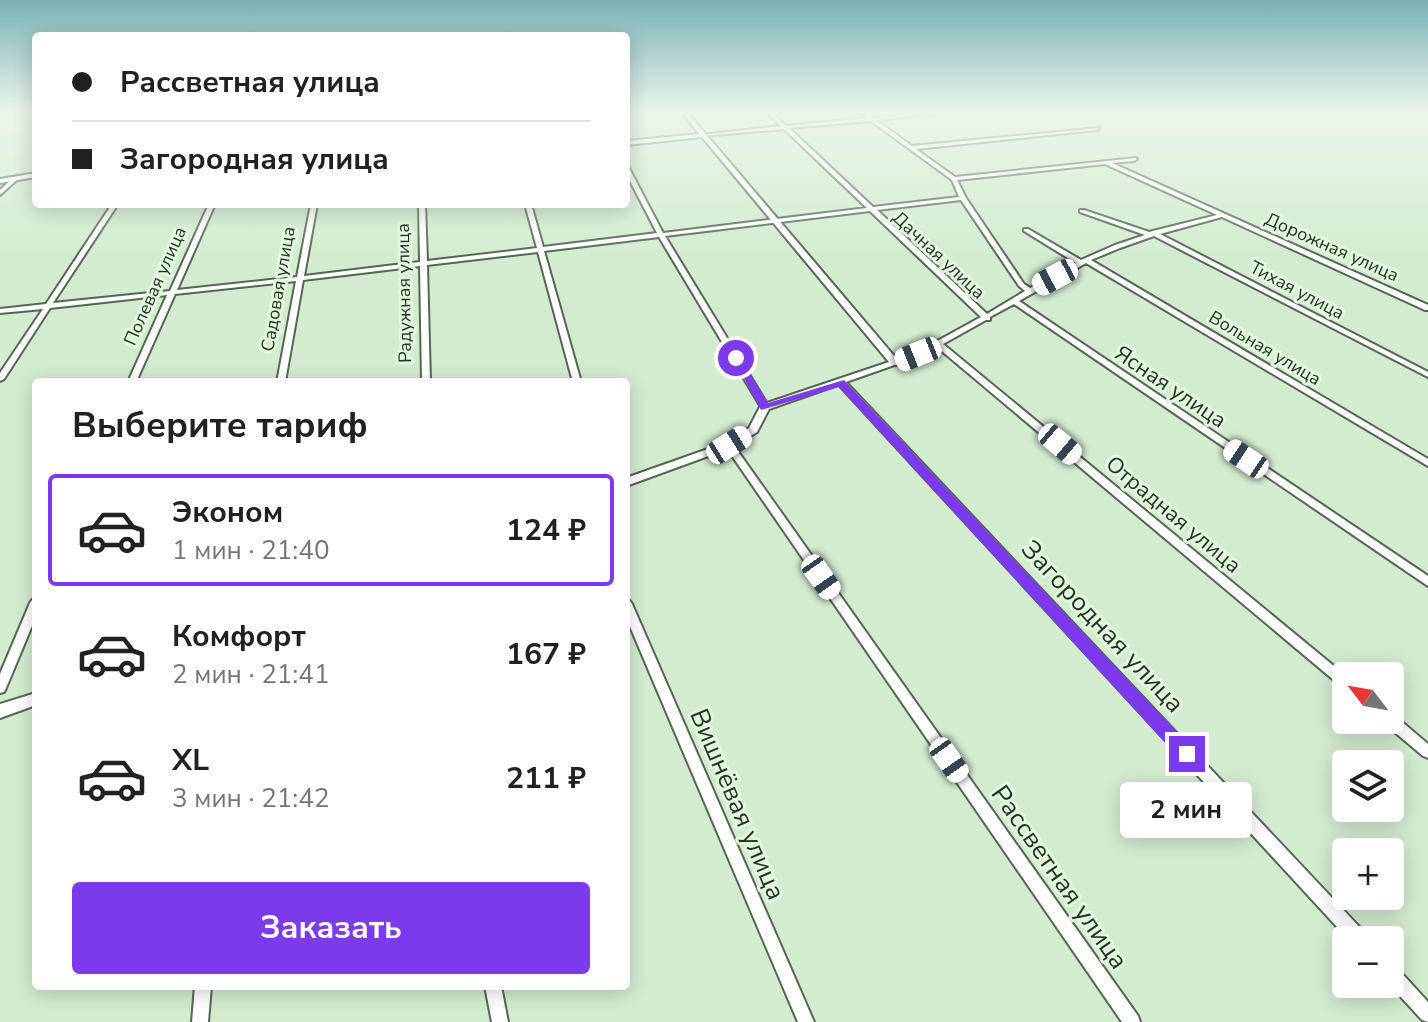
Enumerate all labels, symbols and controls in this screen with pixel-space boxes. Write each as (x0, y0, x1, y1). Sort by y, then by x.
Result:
text: Рассветная улица (120, 62, 380, 103)
text: Загородная улица (120, 139, 389, 180)
street label: Дачная улица (888, 206, 990, 304)
street label: Дорожная улица (1261, 207, 1403, 287)
street label: Полевая улица (118, 223, 192, 349)
street label: Радужная улица (391, 223, 417, 363)
street label: Садовая улица (255, 225, 301, 353)
car (1028, 255, 1082, 299)
street label: Тихая улица (1246, 255, 1348, 325)
street label: Вольная улица (1204, 305, 1326, 391)
car (891, 334, 945, 374)
street label: Ясная улица (1109, 338, 1232, 435)
route start (718, 340, 754, 376)
text: Выберите тариф (72, 401, 368, 450)
car (1034, 419, 1086, 469)
car (702, 422, 756, 468)
car (1219, 436, 1273, 482)
street label: Отрадная улица (1099, 449, 1247, 580)
text: Эконом (172, 492, 283, 533)
icon: car (76, 494, 148, 566)
text: 124 ₽ (506, 510, 586, 551)
street label: Загородная улица (1013, 532, 1192, 720)
text: 1 мин · 21:40 (172, 533, 329, 568)
car (797, 550, 845, 604)
text: Комфорт (172, 616, 306, 657)
icon: car (76, 618, 148, 690)
text: 167 ₽ (506, 634, 586, 675)
text: 2 мин · 21:41 (172, 657, 329, 692)
north arrow (1332, 662, 1404, 734)
map controls (1332, 662, 1404, 998)
street label: Вишнёвая улица (682, 703, 794, 905)
car (925, 733, 973, 787)
route end (1169, 736, 1205, 772)
text: XL (172, 740, 209, 781)
icon: car (76, 742, 148, 814)
button: layers (1332, 750, 1404, 822)
text: 211 ₽ (506, 758, 586, 799)
street label: Рассветная улица (983, 778, 1136, 976)
text: 3 мин · 21:42 (172, 781, 329, 816)
callout: 2 мин (1121, 782, 1253, 838)
text: 2 мин (1150, 792, 1222, 827)
button: + (1332, 838, 1404, 910)
button: Заказать (72, 882, 590, 974)
button: − (1332, 926, 1404, 998)

